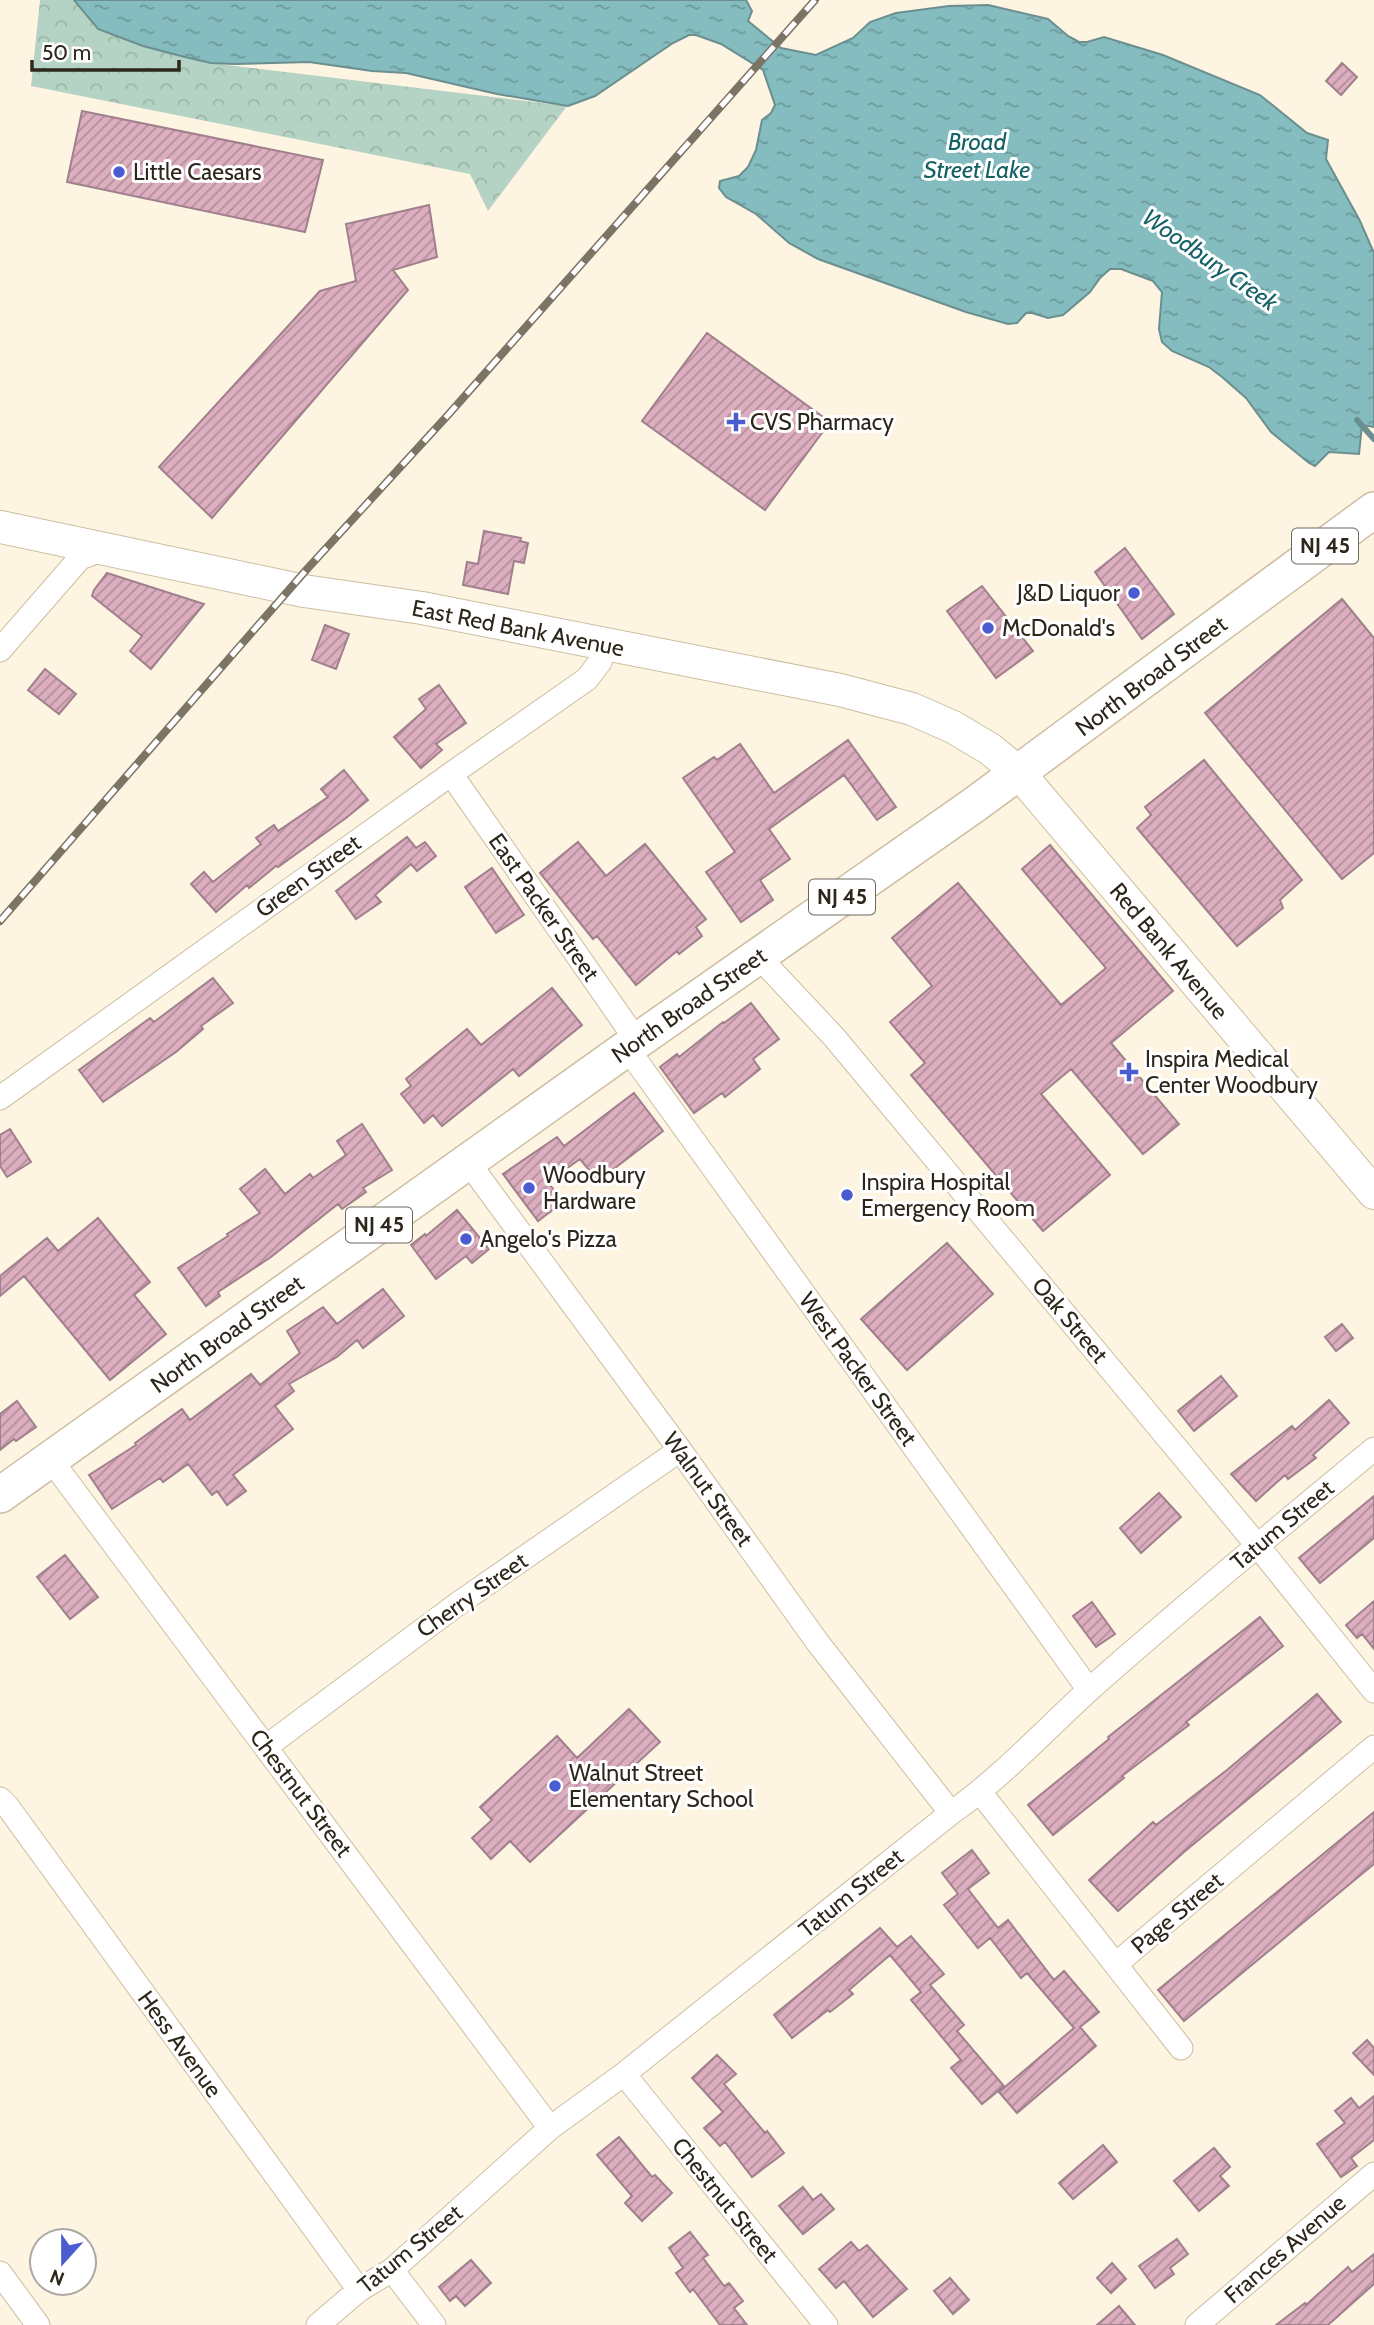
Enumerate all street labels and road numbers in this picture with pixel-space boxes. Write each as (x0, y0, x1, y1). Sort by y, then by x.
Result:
road number: NJ 45 (1292, 528, 1358, 564)
street label: East Red Bank Avenue (410, 594, 627, 662)
street label: North Broad Street (1070, 610, 1232, 742)
street label: Green Street (250, 828, 366, 923)
street label: East Packer Street (483, 828, 605, 986)
street label: Red Bank Avenue (1104, 877, 1234, 1025)
road number: NJ 45 (809, 880, 875, 914)
street label: North Broad Street (606, 941, 772, 1069)
road number: NJ 45 (346, 1208, 412, 1242)
street label: North Broad Street (145, 1269, 309, 1399)
street label: Oak Street (1026, 1271, 1114, 1369)
street label: West Packer Street (793, 1287, 923, 1451)
street label: Walnut Street (657, 1426, 759, 1552)
street label: Tatum Street (1225, 1474, 1339, 1576)
street label: Cherry Street (411, 1546, 533, 1643)
street label: Chestnut Street (244, 1724, 358, 1863)
street label: Tatum Street (793, 1842, 909, 1944)
street label: Page Street (1125, 1866, 1229, 1960)
street label: Hess Avenue (132, 1985, 228, 2103)
street label: Chestnut Street (666, 2132, 784, 2268)
street label: Frances Avenue (1219, 2189, 1352, 2309)
street label: Tatum Street (352, 2198, 468, 2300)

